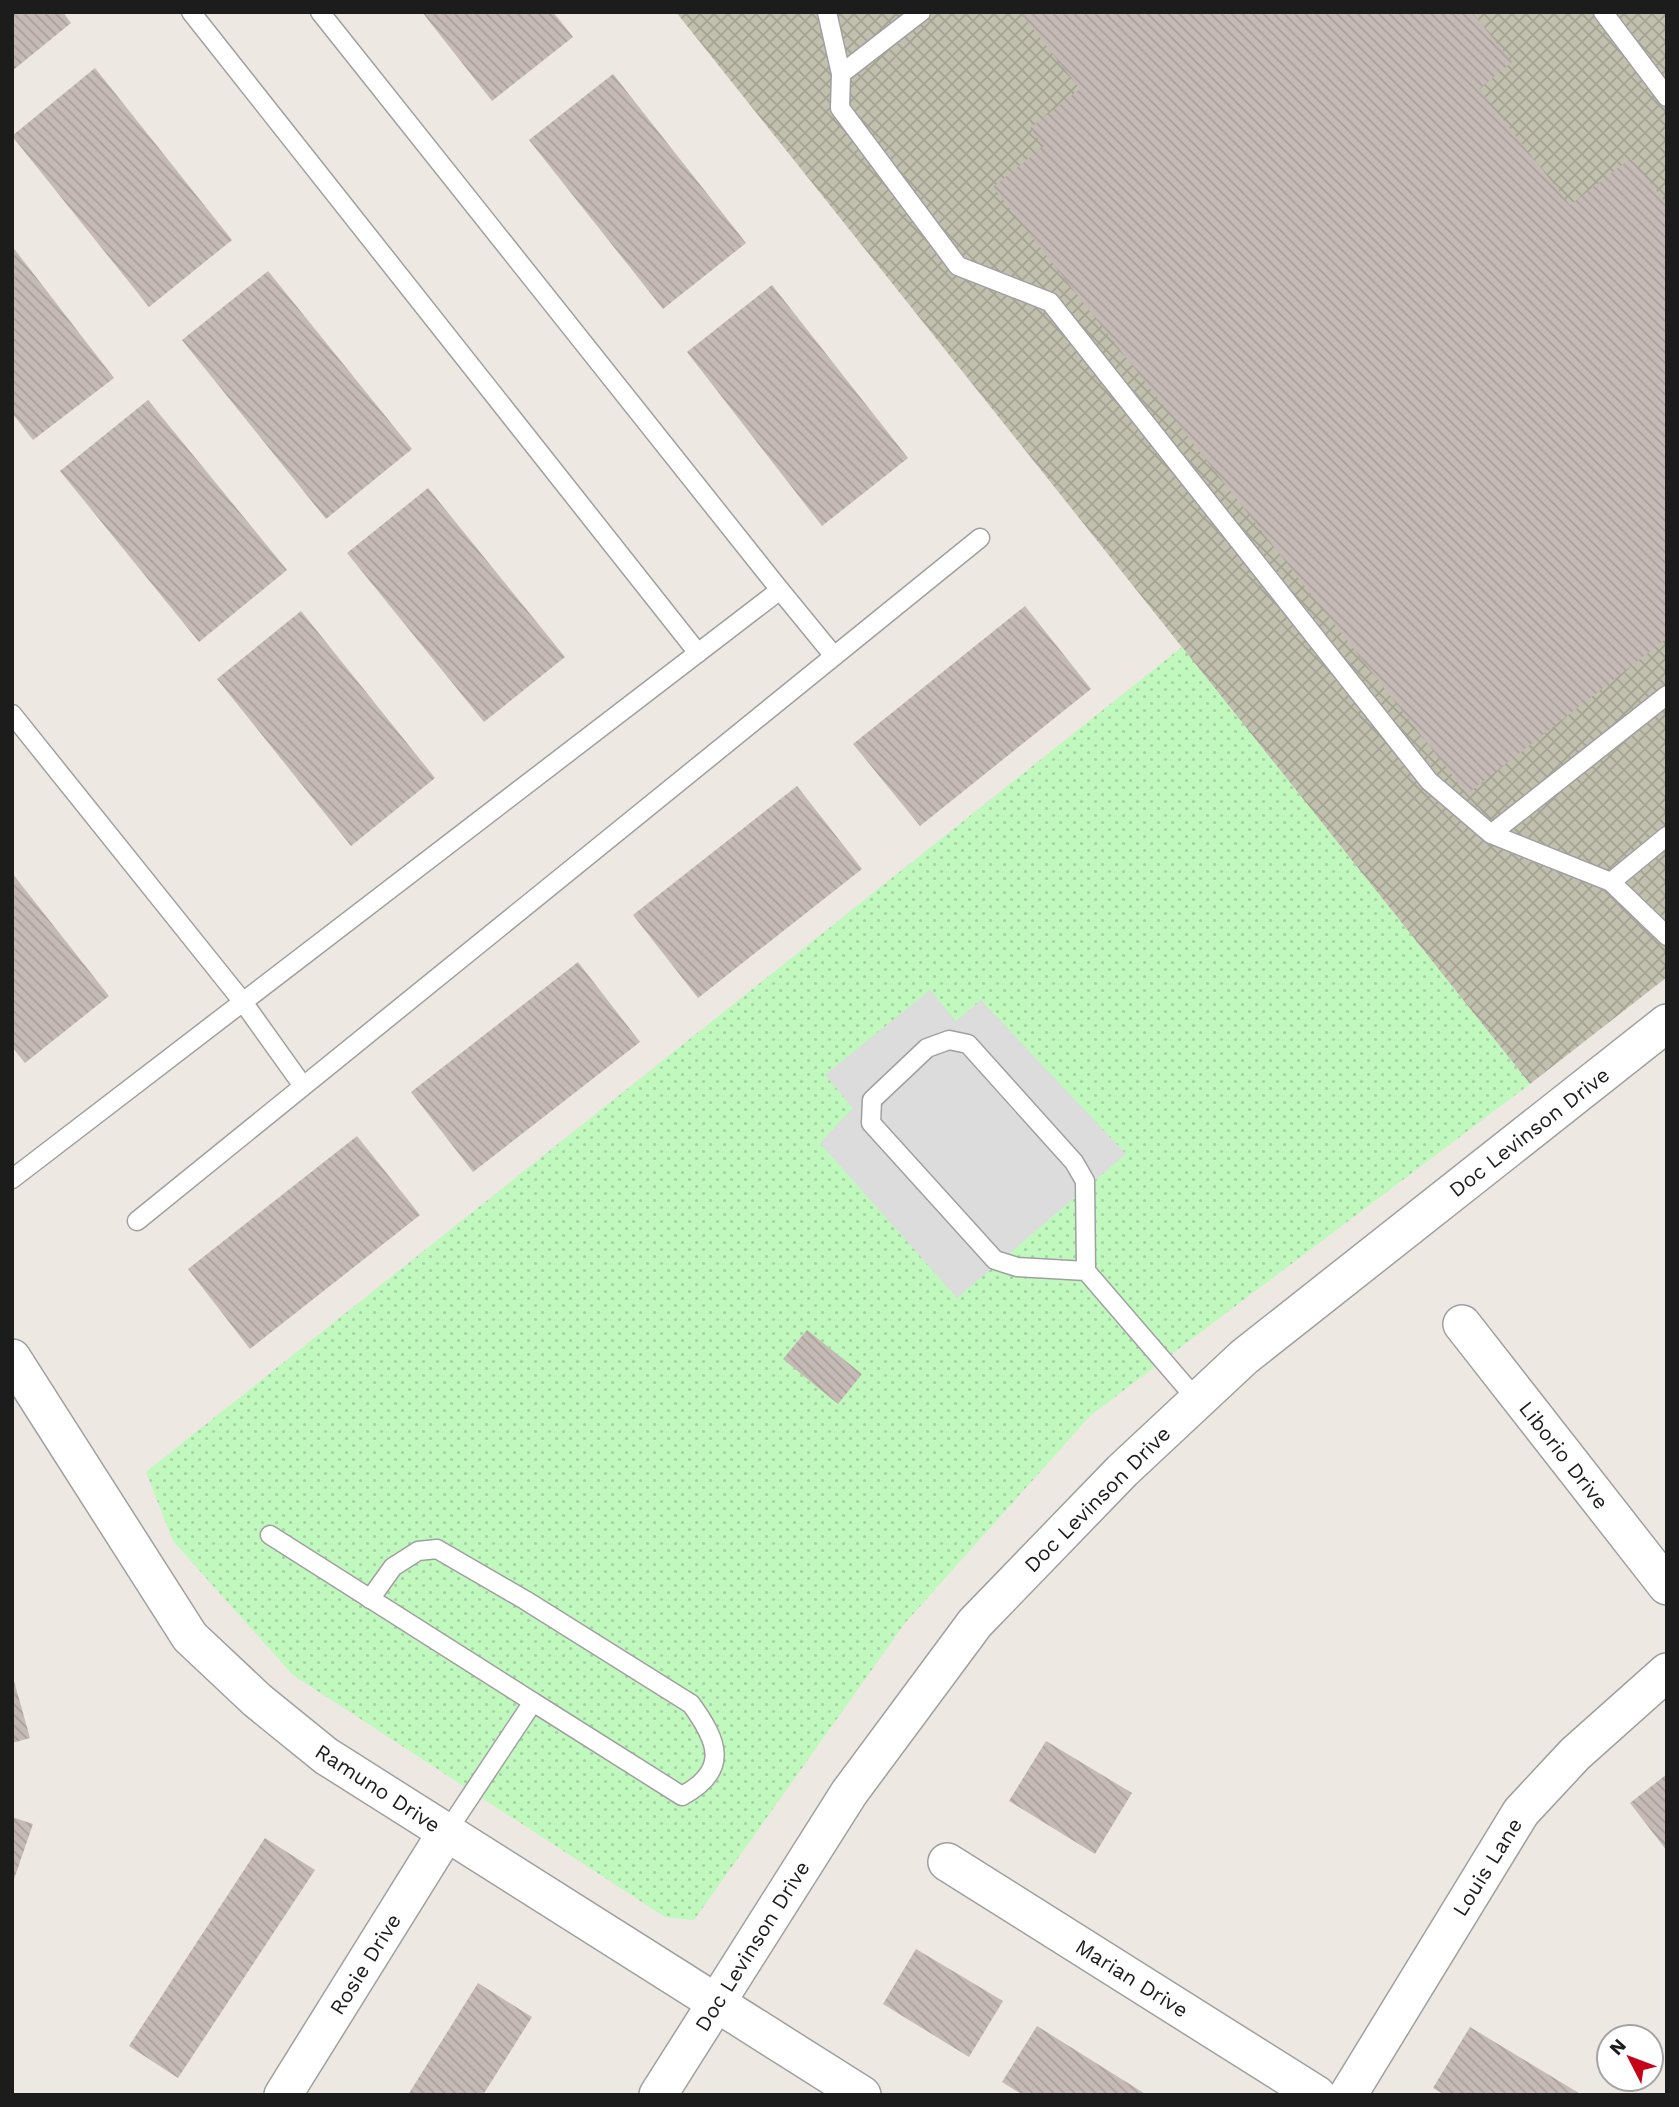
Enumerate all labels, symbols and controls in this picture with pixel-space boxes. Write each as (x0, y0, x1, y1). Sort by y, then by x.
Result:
street label: Doc Levinson Drive (1444, 1062, 1614, 1202)
street label: Liborio Drive (1514, 1396, 1614, 1514)
street label: Doc Levinson Drive (1019, 1421, 1175, 1577)
street label: Ramuno Drive (311, 1738, 445, 1838)
street label: Louis Lane (1447, 1813, 1527, 1921)
street label: Doc Levinson Drive (689, 1856, 815, 2036)
street label: Rosie Drive (324, 1909, 406, 2019)
street label: Marian Drive (1071, 1933, 1193, 2023)
north arrow (1595, 2023, 1665, 2093)
text: N (1604, 2034, 1631, 2060)

